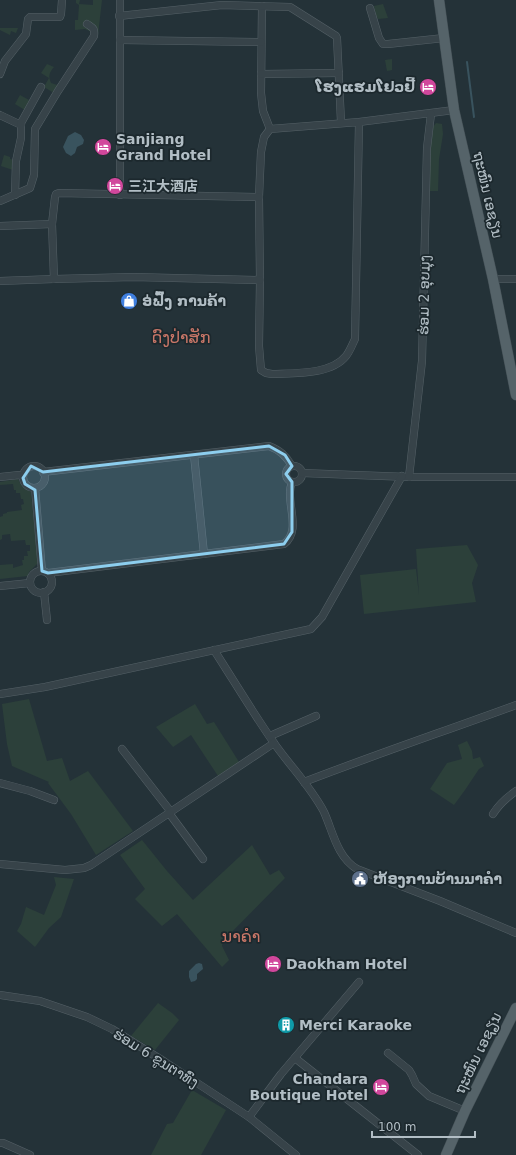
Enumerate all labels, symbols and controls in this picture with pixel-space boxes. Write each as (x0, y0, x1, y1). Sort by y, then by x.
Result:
place label: ໂຮງແຮມໂຢວຢີ້ (315, 76, 416, 96)
hotel icon: ໂຮງແຮມໂຢວຢີ້ (418, 77, 438, 97)
place label: Sanjiang Grand Hotel (116, 131, 211, 163)
hotel icon: Sanjiang Grand Hotel (93, 137, 113, 157)
street label: ຖະໜົນ ເອຊຽນ (469, 150, 506, 240)
hotel icon: 三江大酒店 (105, 176, 125, 196)
place label: 三江大酒店 (128, 178, 198, 194)
street label: ຮ່ອມ 2 ອຸບມຸງ (415, 255, 435, 335)
shop icon: ອ່ຟົ້່ງ ການຄ້າ (119, 291, 139, 311)
place label: ອ່ຟົ້່ງ ການຄ້າ (142, 291, 226, 310)
district label: ດົງປ່າສັກ (151, 327, 211, 347)
public building icon: ຫ້ອງການບ້ານນາຄໍາ (350, 869, 370, 889)
place label: ຫ້ອງການບ້ານນາຄໍາ (373, 871, 502, 888)
district label: ນາຄຳ (222, 927, 260, 946)
hotel icon: Daokham Hotel (263, 954, 283, 974)
place label: Daokham Hotel (286, 956, 407, 972)
street label: ຖະໜົນ ເອຊຽນ (451, 1010, 505, 1097)
building icon: Merci Karaoke (276, 1015, 296, 1035)
place label: Merci Karaoke (299, 1017, 412, 1033)
street label: ຮ່ອມ 6 ຂູນຕາທົ່ງ (110, 1025, 202, 1091)
place label: Chandara Boutique Hotel (250, 1071, 368, 1103)
hotel icon: Chandara Boutique Hotel (371, 1077, 391, 1097)
scale bar (372, 1113, 475, 1139)
text: 100 m (378, 1120, 416, 1134)

